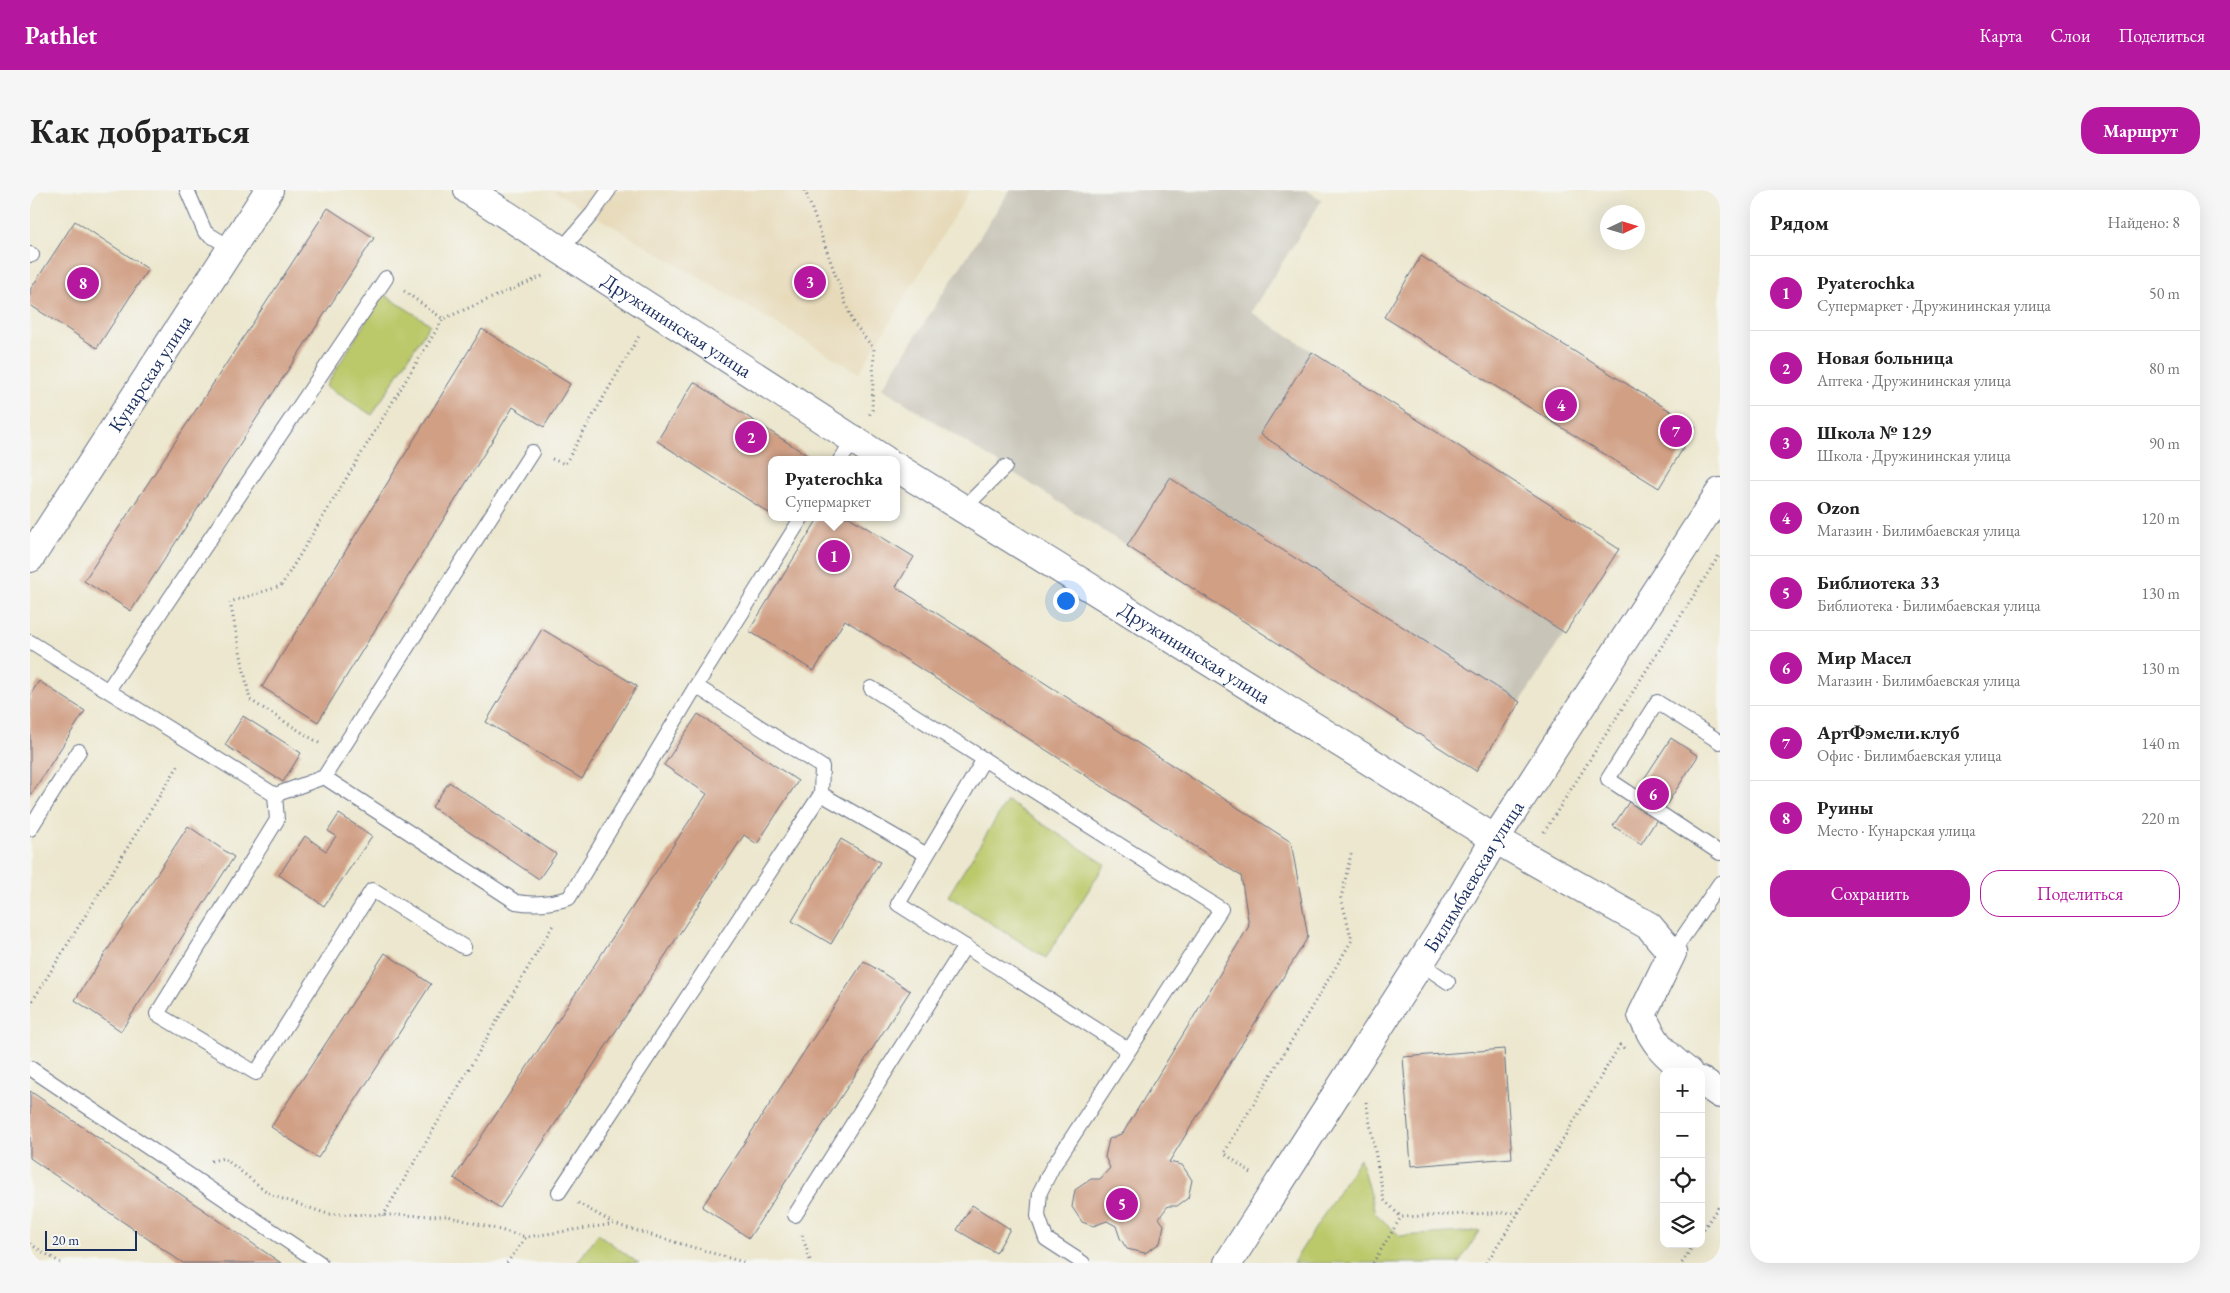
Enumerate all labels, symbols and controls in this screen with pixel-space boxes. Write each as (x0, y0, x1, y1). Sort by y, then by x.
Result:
text: Pathlet (25, 20, 97, 51)
text: Карта (1980, 24, 2023, 47)
text: Слои (2051, 24, 2090, 47)
text: Поделиться (2118, 24, 2205, 47)
button: Маршрут (2081, 107, 2200, 154)
text: Как добраться (30, 108, 250, 153)
north arrow (1600, 205, 1645, 250)
text: Рядом (1770, 209, 1829, 236)
text: Найдено: 8 (2108, 212, 2180, 233)
pin: 3 (794, 263, 826, 301)
pin: 8 (67, 264, 99, 302)
street label: Дружининская улица (597, 267, 757, 383)
text: Pyaterochka (1817, 270, 1915, 295)
text: 1 (1782, 283, 1790, 304)
text: 50 m (2149, 283, 2180, 304)
text: Супермаркет · Дружининская улица (1817, 295, 2051, 316)
street label: Кунарская улица (102, 310, 197, 437)
text: Новая больница (1817, 345, 1953, 370)
text: 2 (1782, 358, 1790, 379)
text: 80 m (2149, 358, 2180, 379)
text: Аптека · Дружининская улица (1817, 370, 2011, 391)
pin: 4 (1545, 386, 1577, 424)
pin: 7 (1660, 412, 1692, 450)
pin: 2 (735, 418, 767, 456)
text: Школа № 129 (1817, 420, 1931, 445)
text: 3 (1782, 433, 1790, 454)
text: 90 m (2149, 433, 2180, 454)
text: Школа · Дружининская улица (1817, 445, 2011, 466)
popup (768, 456, 900, 521)
text: Pyaterochka (785, 466, 883, 491)
text: Супермаркет (785, 491, 871, 512)
text: Ozon (1817, 495, 1860, 520)
text: 4 (1782, 508, 1790, 529)
text: 120 m (2141, 508, 2180, 529)
text: Магазин · Билимбаевская улица (1817, 520, 2020, 541)
pin: 1 (818, 537, 850, 575)
text: Библиотека 33 (1817, 570, 1940, 595)
text: 5 (1782, 583, 1790, 604)
text: 130 m (2141, 583, 2180, 604)
your location (1053, 588, 1079, 614)
text: Библиотека · Билимбаевская улица (1817, 595, 2041, 616)
street label: Дружининская улица (1114, 596, 1276, 710)
text: Мир Масел (1817, 645, 1912, 670)
text: 6 (1782, 658, 1790, 679)
text: 130 m (2141, 658, 2180, 679)
text: Магазин · Билимбаевская улица (1817, 670, 2020, 691)
text: АртФэмели.клуб (1817, 720, 1960, 745)
text: 7 (1782, 733, 1790, 754)
text: 140 m (2141, 733, 2180, 754)
text: Офис · Билимбаевская улица (1817, 745, 2002, 766)
pin: 6 (1637, 775, 1669, 813)
street label: Билимбаевская улица (1417, 795, 1530, 957)
text: Руины (1817, 795, 1873, 820)
text: 8 (1782, 808, 1790, 829)
text: 220 m (2141, 808, 2180, 829)
text: Место · Кунарская улица (1817, 820, 1976, 841)
button: Сохранить (1770, 870, 1970, 917)
button: Поделиться (1980, 870, 2180, 917)
map controls (1660, 1068, 1705, 1248)
button: + (1660, 1068, 1705, 1113)
button: − (1660, 1113, 1705, 1158)
button: locate (1660, 1158, 1705, 1203)
pin: 5 (1106, 1185, 1138, 1223)
button: layers (1660, 1203, 1705, 1248)
scale bar (45, 1228, 138, 1251)
text: 20 m (52, 1231, 79, 1249)

